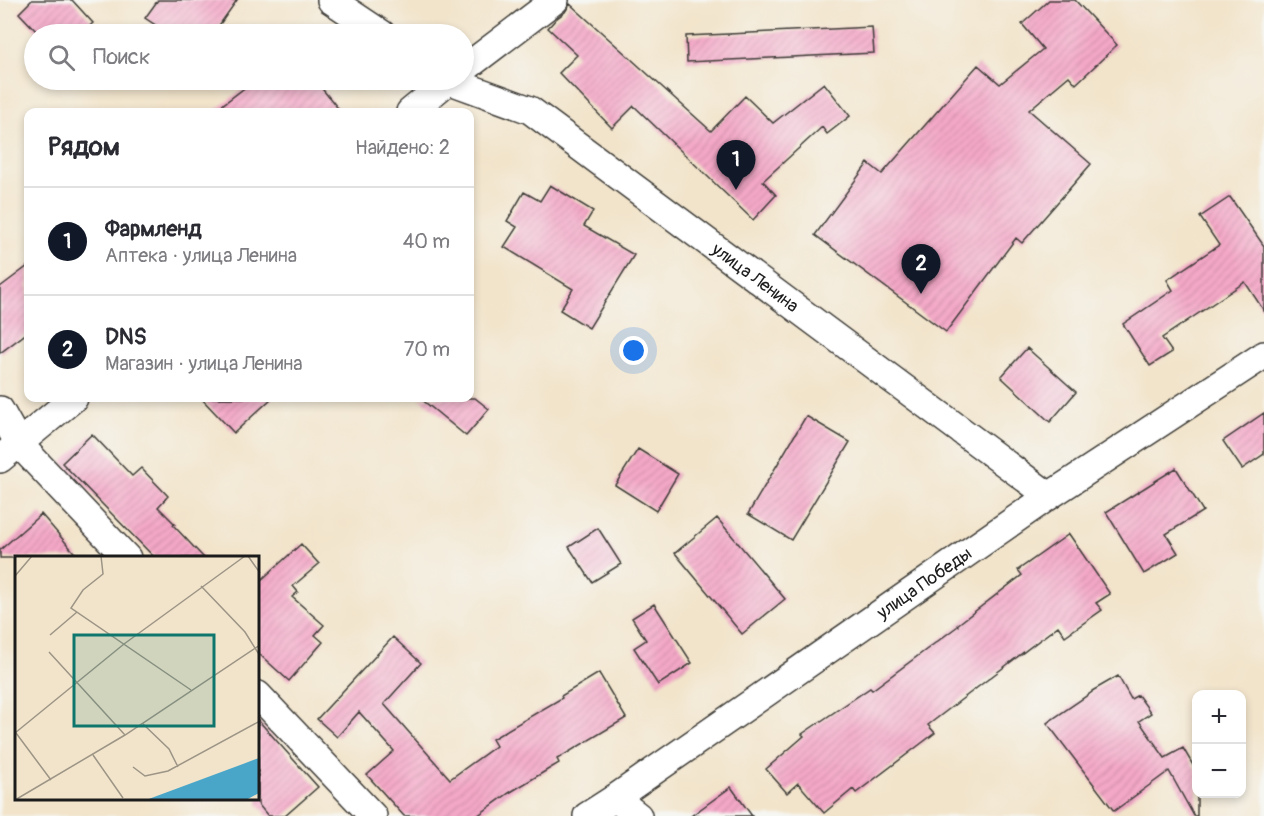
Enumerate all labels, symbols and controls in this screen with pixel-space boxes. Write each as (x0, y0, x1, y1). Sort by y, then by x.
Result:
search box (24, 24, 474, 90)
icon: search (45, 41, 78, 74)
text: Поиск (93, 43, 150, 71)
text: Рядом (48, 131, 120, 163)
text: Найдено: 2 (355, 135, 450, 160)
pin: 1 (716, 140, 756, 190)
text: Фармленд (105, 215, 201, 243)
text: 1 (64, 229, 71, 254)
text: 40 m (403, 229, 450, 254)
street label: улица Ленина (706, 237, 803, 317)
text: Аптека · улица Ленина (105, 243, 297, 268)
pin: 2 (902, 244, 940, 294)
text: DNS (105, 323, 147, 351)
your location (619, 336, 648, 365)
text: 2 (62, 337, 73, 362)
text: 70 m (404, 337, 450, 362)
text: Магазин · улица Ленина (105, 351, 303, 376)
street label: улица Победы (871, 542, 976, 624)
inset map (15, 556, 260, 801)
map controls (1192, 690, 1246, 798)
button: + (1192, 690, 1246, 744)
button: − (1192, 744, 1246, 798)

